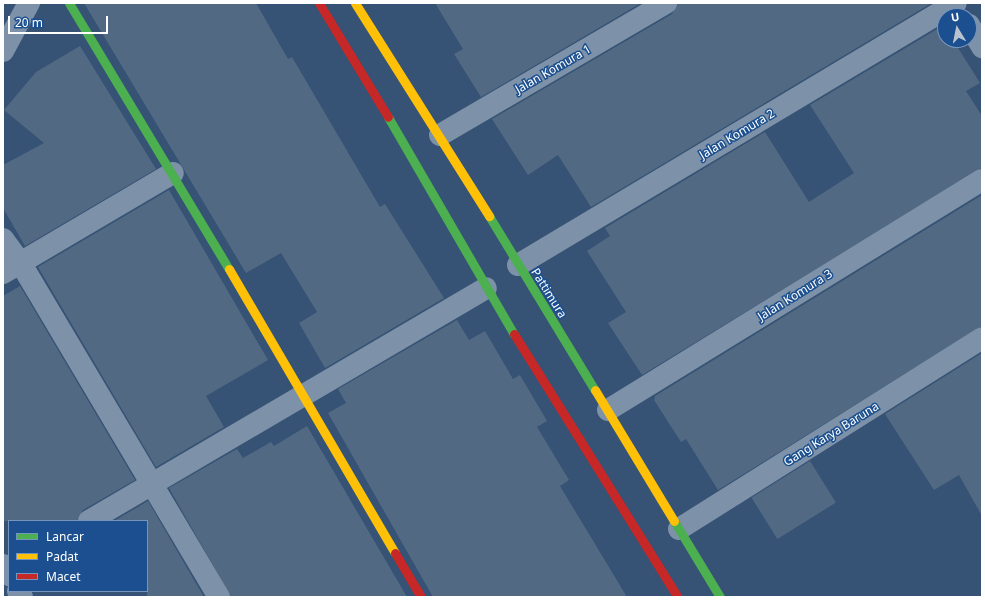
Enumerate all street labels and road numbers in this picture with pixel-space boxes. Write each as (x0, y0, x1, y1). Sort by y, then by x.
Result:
street label: Jalan Komura 1 (513, 41, 593, 97)
street label: Jalan Komura 2 (697, 106, 777, 162)
street label: Pattimura (528, 266, 570, 320)
street label: Jalan Komura 3 (755, 266, 835, 324)
street label: Gang Karya Baruna (781, 399, 881, 469)

